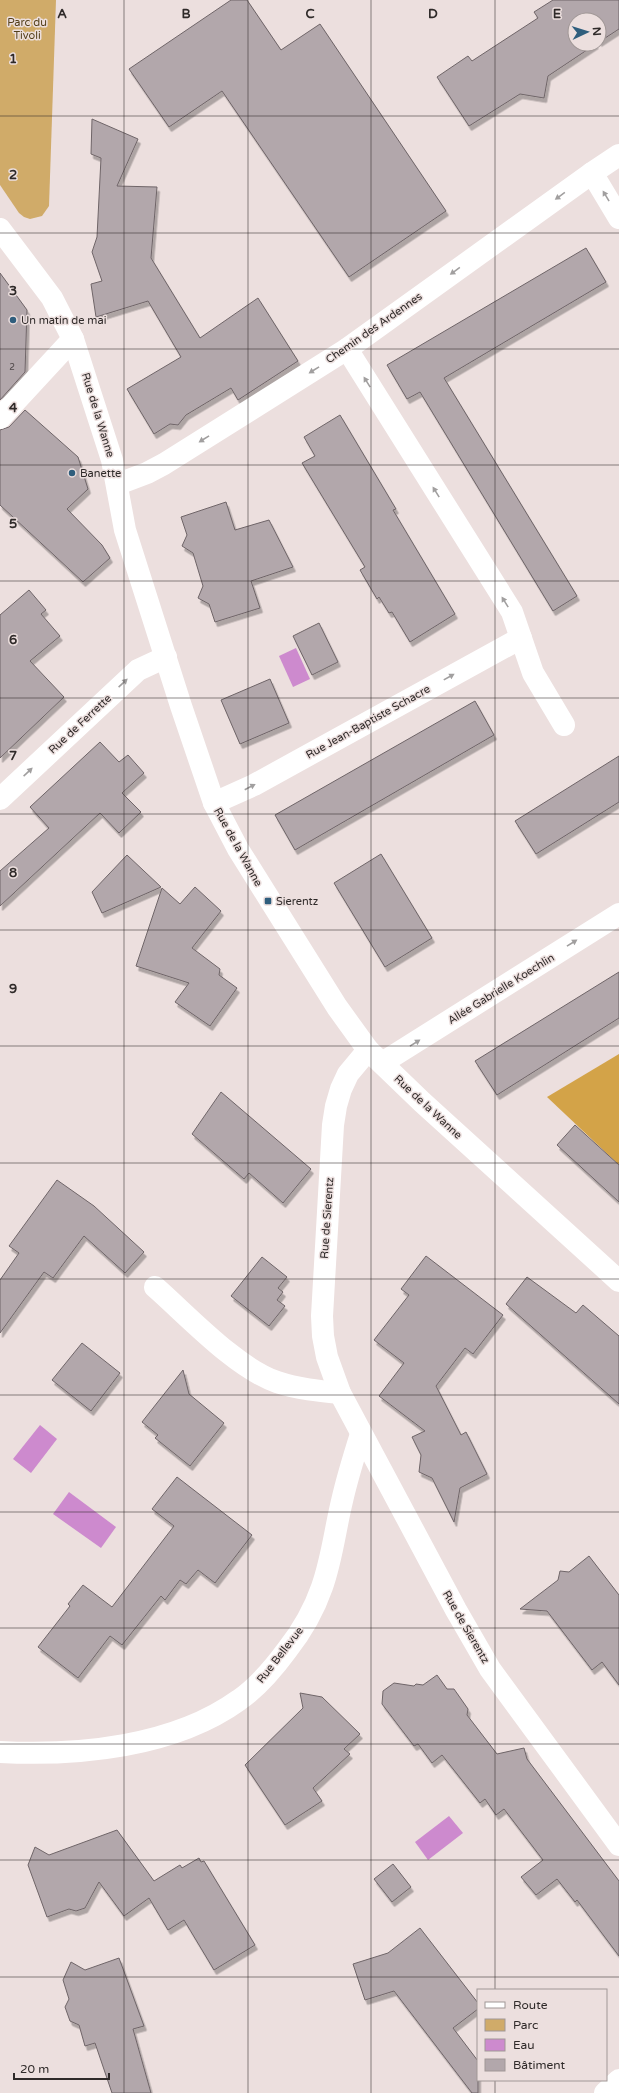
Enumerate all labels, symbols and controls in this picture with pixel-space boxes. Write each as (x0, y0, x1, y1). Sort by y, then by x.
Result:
text: A (57, 6, 67, 22)
text: B (181, 6, 191, 22)
text: C (305, 6, 315, 22)
text: D (428, 6, 438, 22)
text: E (553, 6, 561, 22)
north arrow (567, 12, 607, 52)
park label: Parc du Tivoli (7, 16, 47, 42)
text: N (590, 26, 603, 36)
text: 1 (9, 51, 17, 67)
text: 2 (9, 167, 17, 183)
one-way arrow (602, 190, 609, 202)
one-way arrow (555, 191, 566, 200)
one-way arrow (449, 267, 460, 275)
text: 3 (9, 283, 17, 299)
street label: Chemin des Ardennes (323, 290, 425, 366)
place label: Un matin de mai (21, 314, 106, 327)
marker: Un matin de mai (8, 315, 18, 325)
house number: 2 (9, 362, 15, 373)
one-way arrow (308, 366, 319, 373)
street label: Rue de la Wanne (79, 371, 117, 459)
one-way arrow (364, 376, 371, 388)
text: 4 (9, 400, 18, 416)
one-way arrow (199, 435, 209, 443)
place label: Banette (80, 467, 121, 480)
marker: Banette (67, 468, 77, 478)
one-way arrow (432, 487, 440, 497)
text: 5 (9, 516, 17, 532)
one-way arrow (501, 597, 509, 607)
text: 6 (9, 632, 17, 648)
one-way arrow (443, 674, 455, 681)
one-way arrow (118, 679, 128, 688)
street label: Rue Jean-Baptiste Schacre (304, 682, 432, 762)
street label: Rue de Ferrette (46, 692, 114, 756)
text: 7 (9, 748, 17, 764)
one-way arrow (23, 768, 34, 777)
one-way arrow (244, 784, 255, 791)
street label: Rue de la Wanne (211, 805, 265, 889)
text: 8 (9, 865, 17, 881)
place label: Sierentz (276, 895, 319, 908)
marker: Sierentz (263, 896, 273, 906)
one-way arrow (566, 940, 578, 947)
street label: Allée Gabrielle Koechlin (445, 951, 557, 1027)
text: 9 (9, 981, 17, 997)
one-way arrow (410, 1039, 420, 1047)
street label: Rue de la Wanne (391, 1072, 465, 1142)
street label: Rue de Sierentz (318, 1176, 336, 1259)
street label: Rue de Sierentz (440, 1588, 492, 1666)
street label: Rue Bellevue (254, 1624, 306, 1686)
legend (477, 1989, 607, 2081)
text: Route (513, 1998, 548, 2012)
text: Parc (513, 2018, 538, 2032)
text: Eau (513, 2038, 535, 2052)
scale bar (14, 2055, 109, 2081)
text: Bâtiment (513, 2058, 565, 2072)
text: 20 m (20, 2062, 49, 2076)

